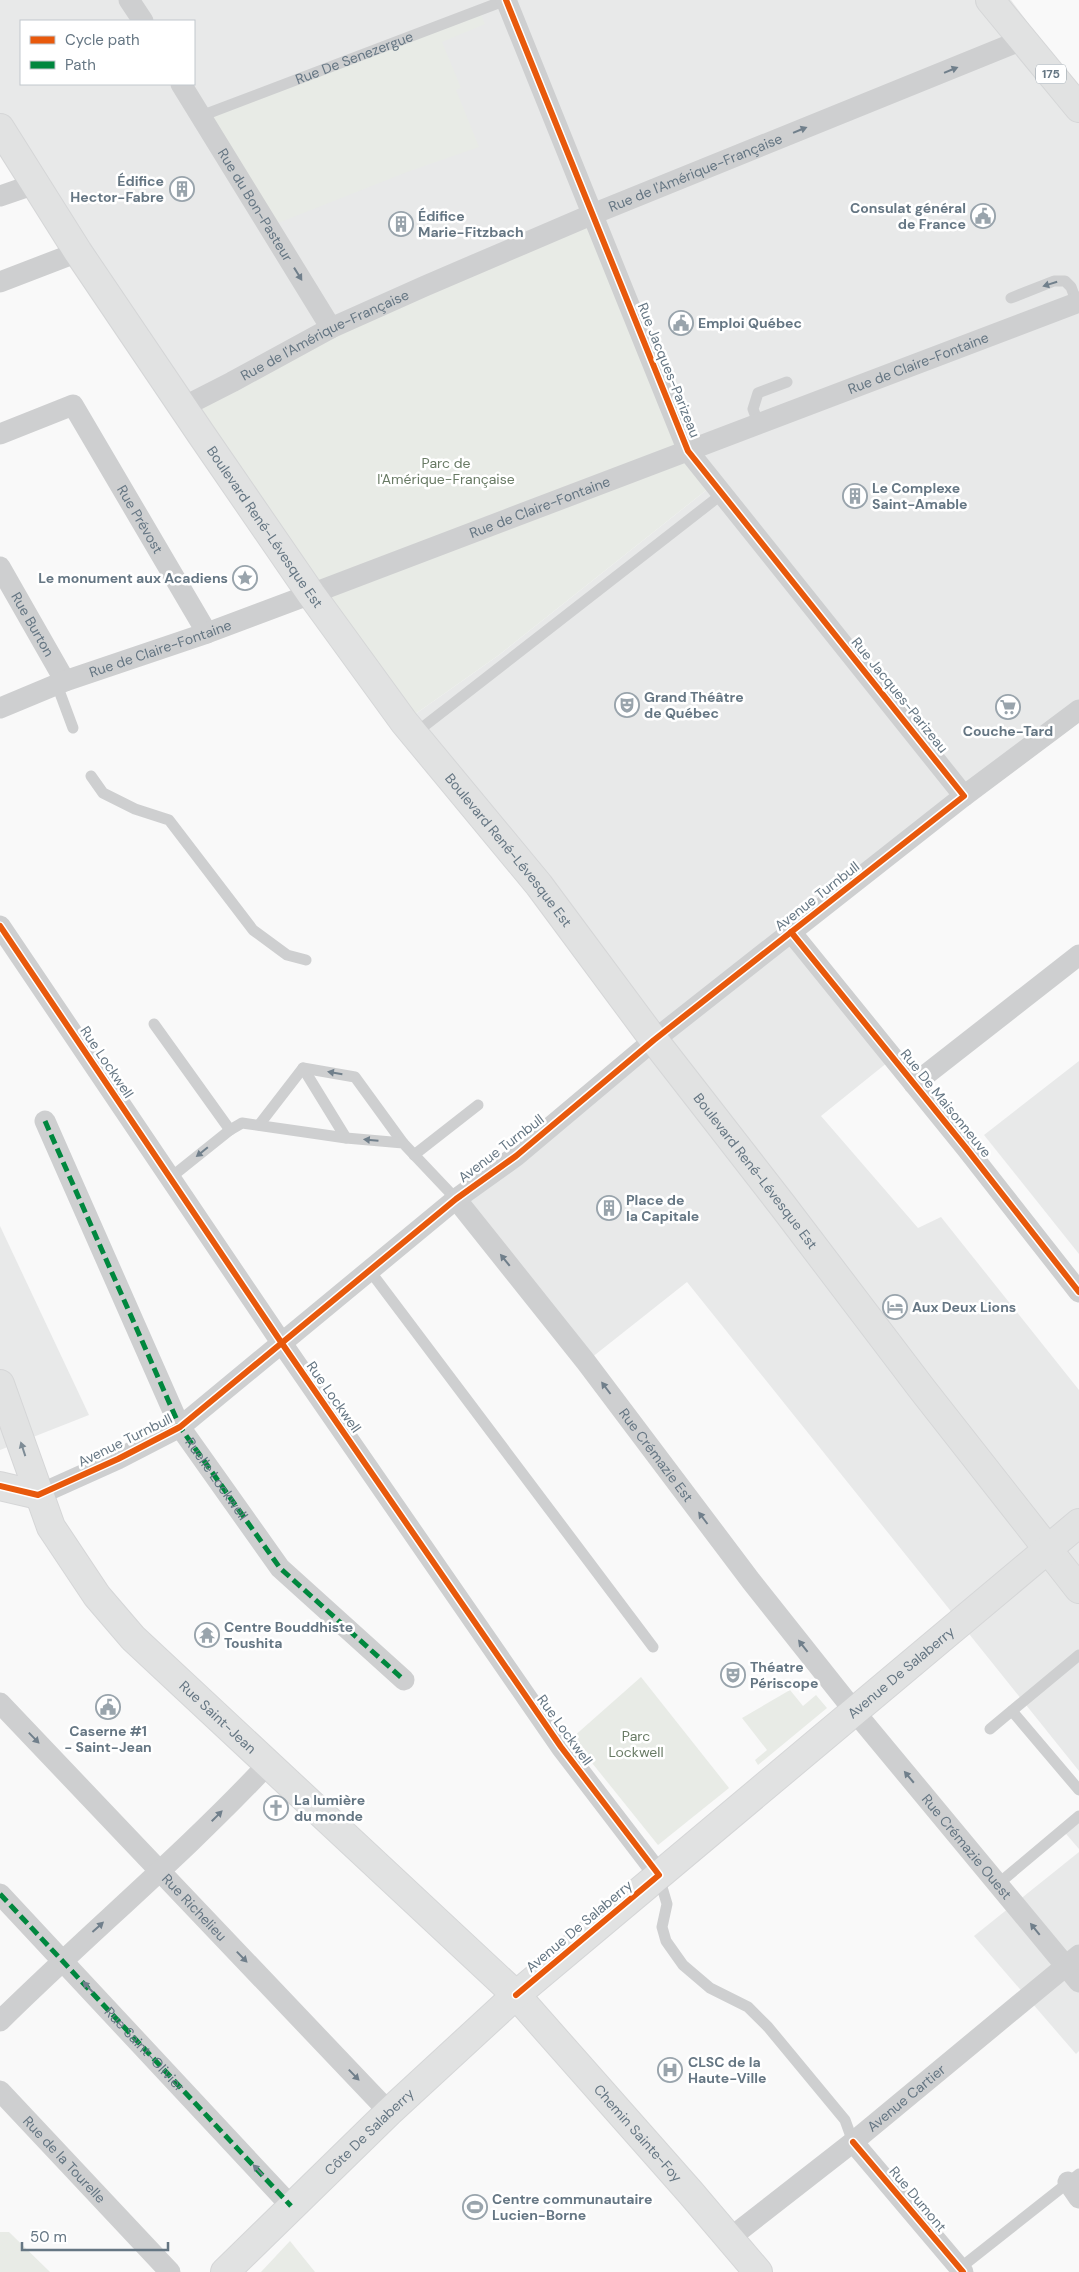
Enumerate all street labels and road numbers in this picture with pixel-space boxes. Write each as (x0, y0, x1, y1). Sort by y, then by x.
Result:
street label: Rue De Senezergue (293, 27, 416, 88)
road number: 175 (1036, 64, 1066, 84)
street label: Rue de l'Amérique-Française (606, 129, 785, 216)
street label: Rue du Bon-Pasteur (214, 145, 297, 265)
street label: Rue de l'Amérique-Française (237, 285, 412, 385)
street label: Rue Jacques-Parizeau (634, 300, 704, 440)
street label: Rue de Claire-Fontaine (845, 328, 991, 398)
street label: Boulevard René-Lévesque Est (203, 443, 327, 611)
street label: Rue de Claire-Fontaine (467, 472, 613, 542)
street label: Rue Prévost (113, 482, 167, 557)
street label: Rue Burton (7, 589, 58, 660)
street label: Rue de Claire-Fontaine (87, 616, 234, 681)
street label: Rue Jacques-Parizeau (848, 633, 952, 757)
street label: Boulevard René-Lévesque Est (441, 770, 576, 931)
street label: Avenue Turnbull (771, 857, 863, 935)
street label: Rue Lockwell (76, 1023, 138, 1101)
street label: Rue De Maisonneuve (897, 1045, 995, 1161)
street label: Boulevard René-Lévesque Est (690, 1089, 822, 1253)
street label: Avenue Turnbull (455, 1110, 547, 1186)
street label: Rue Lockwell (303, 1358, 365, 1436)
street label: Rue Crémazie Est (615, 1405, 697, 1505)
street label: Avenue Turnbull (75, 1409, 175, 1471)
street label: Ruelle Lockwell (181, 1434, 252, 1524)
street label: Avenue De Salaberry (844, 1622, 958, 1722)
street label: Rue Saint-Jean (175, 1677, 260, 1757)
street label: Rue Lockwell (533, 1691, 597, 1769)
street label: Rue Crémazie Ouest (918, 1790, 1016, 1903)
street label: Rue Richelieu (158, 1870, 231, 1945)
street label: Avenue De Salaberry (522, 1876, 636, 1976)
street label: Rue Saint-Olivier (101, 2003, 189, 2095)
street label: Avenue Cartier (863, 2060, 949, 2136)
street label: Chemin Sainte-Foy (590, 2081, 686, 2186)
street label: Côte De Salaberry (320, 2084, 418, 2179)
street label: Rue de la Tourelle (19, 2112, 110, 2207)
street label: Rue Dumont (885, 2163, 951, 2235)

